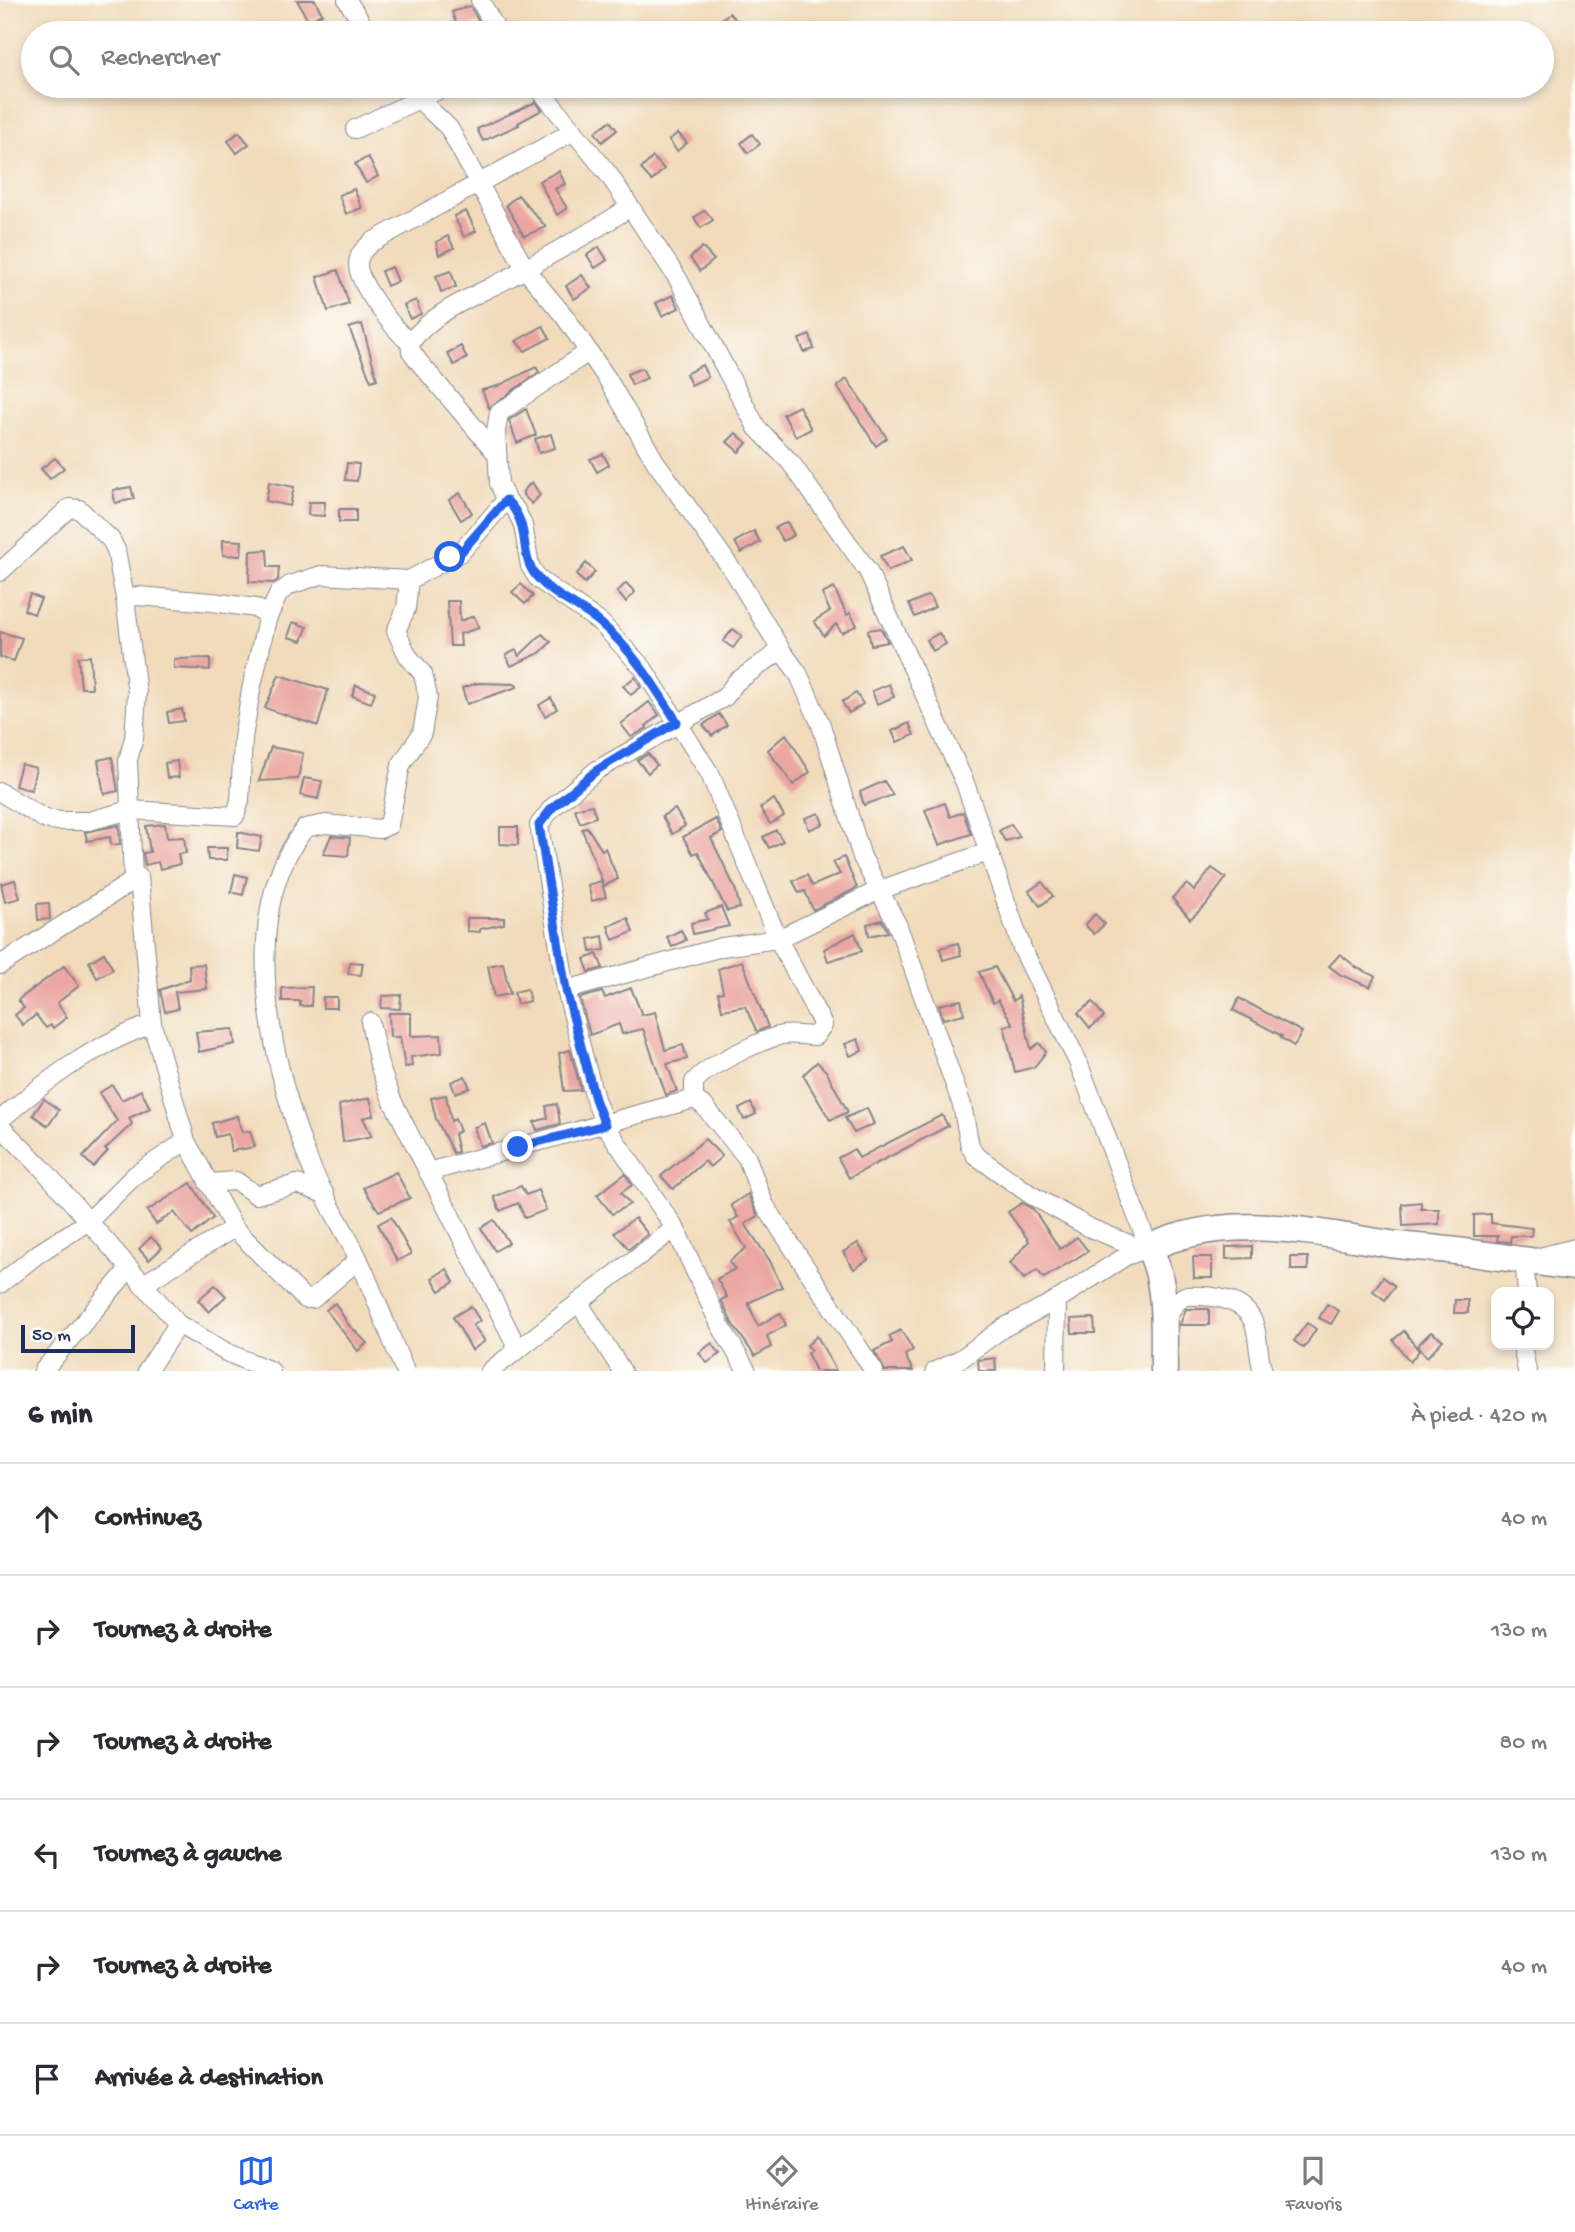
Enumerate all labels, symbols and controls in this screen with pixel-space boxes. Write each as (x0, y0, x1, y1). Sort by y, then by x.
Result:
search box (21, 21, 1554, 98)
icon: search (45, 41, 83, 79)
text: Rechercher (101, 44, 219, 75)
route start (434, 541, 465, 572)
route end (502, 1131, 533, 1162)
map controls (1491, 1287, 1554, 1350)
button: locate (1491, 1287, 1554, 1350)
scale bar (21, 1322, 135, 1354)
text: 50 m (32, 1325, 71, 1348)
text: 6 min (28, 1399, 92, 1434)
text: À pied · 420 m (1411, 1403, 1547, 1430)
icon: ahead (28, 1500, 66, 1538)
text: Continuez (95, 1504, 201, 1535)
text: 40 m (1501, 1506, 1547, 1533)
icon: right (28, 1612, 66, 1650)
text: Tournez à droite (95, 1616, 272, 1647)
text: 130 m (1491, 1618, 1547, 1645)
icon: right (28, 1724, 66, 1762)
text: Tournez à droite (95, 1728, 272, 1759)
text: 80 m (1500, 1730, 1547, 1757)
icon: left (28, 1836, 66, 1874)
text: Tournez à gauche (95, 1840, 282, 1871)
text: 130 m (1491, 1842, 1547, 1869)
icon: right (28, 1948, 66, 1986)
text: Tournez à droite (95, 1952, 272, 1983)
text: 40 m (1501, 1954, 1547, 1981)
icon: arrive (28, 2060, 66, 2098)
text: Arrivée à destination (95, 2064, 323, 2095)
tab: Carte (233, 2152, 279, 2217)
tab: Itinéraire (745, 2152, 818, 2217)
tab: Favoris (1285, 2152, 1342, 2217)

